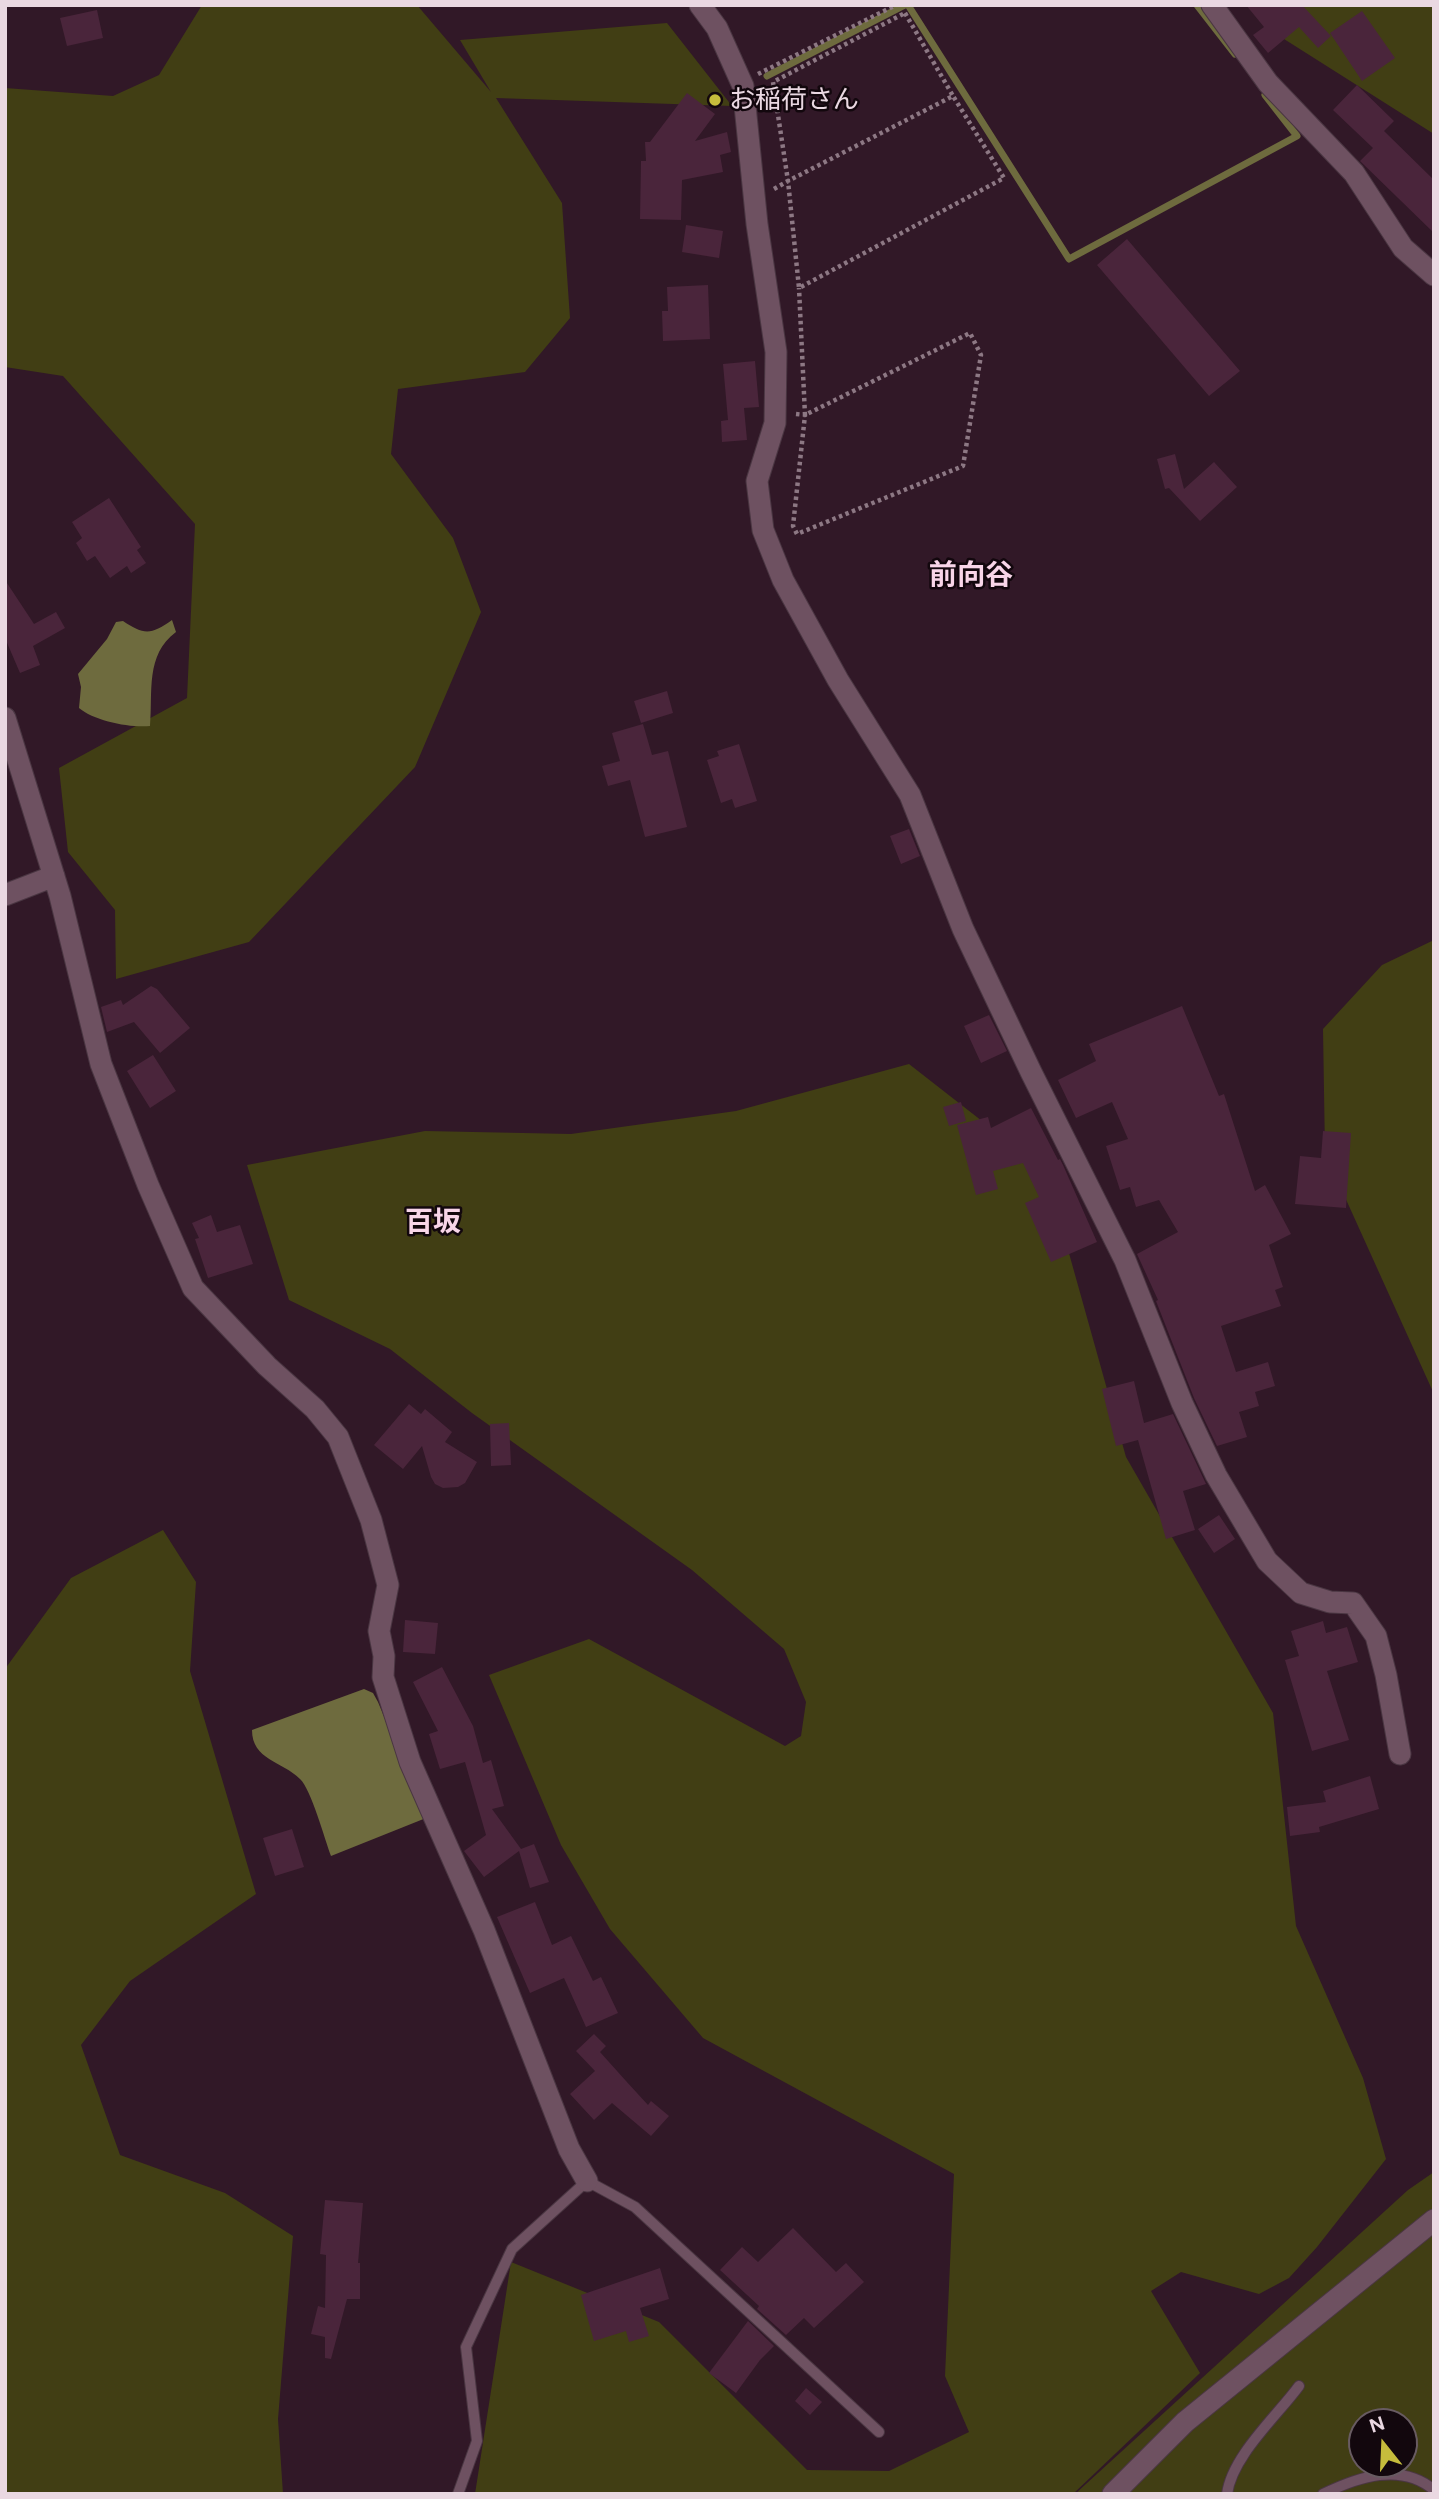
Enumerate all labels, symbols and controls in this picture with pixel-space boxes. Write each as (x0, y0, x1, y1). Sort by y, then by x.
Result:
place label: お稲荷さん (729, 84, 859, 116)
marker: お稲荷さん (707, 92, 723, 108)
district label: 前向谷 (929, 559, 1013, 593)
district label: 百坂 (405, 1206, 461, 1240)
north arrow (1348, 2408, 1418, 2478)
text: N (1366, 2411, 1388, 2438)

